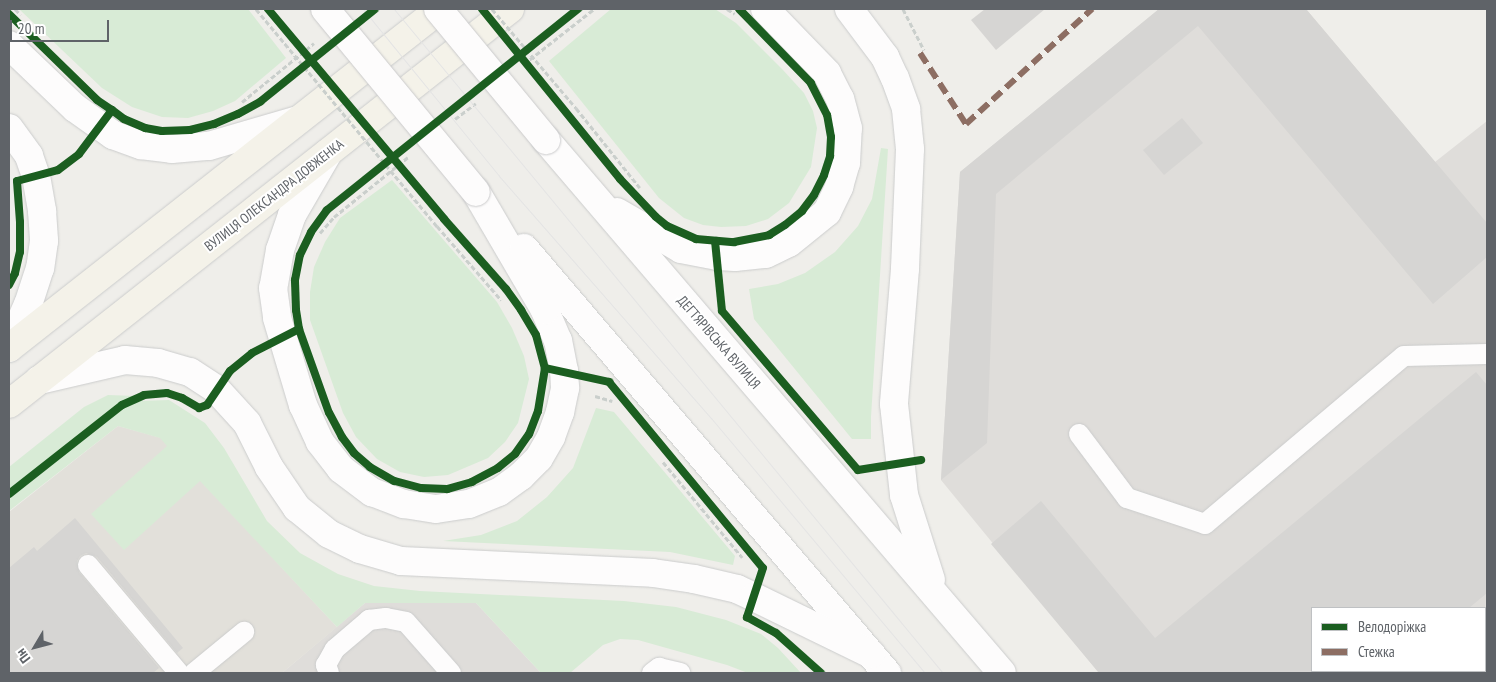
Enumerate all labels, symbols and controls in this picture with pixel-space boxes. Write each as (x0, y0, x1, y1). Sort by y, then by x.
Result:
scale bar (12, 10, 111, 42)
text: 20 m (18, 19, 44, 38)
street label: ВУЛИЦЯ ОЛЕКСАНДРА ДОВЖЕНКА (201, 135, 347, 255)
street label: ДЕГТЯРІВСЬКА ВУЛИЦЯ (674, 292, 764, 392)
legend (1311, 607, 1486, 672)
text: Велодоріжка (1358, 617, 1426, 636)
north arrow (10, 622, 60, 672)
text: Стежка (1358, 642, 1395, 661)
text: Пн (12, 645, 34, 667)

